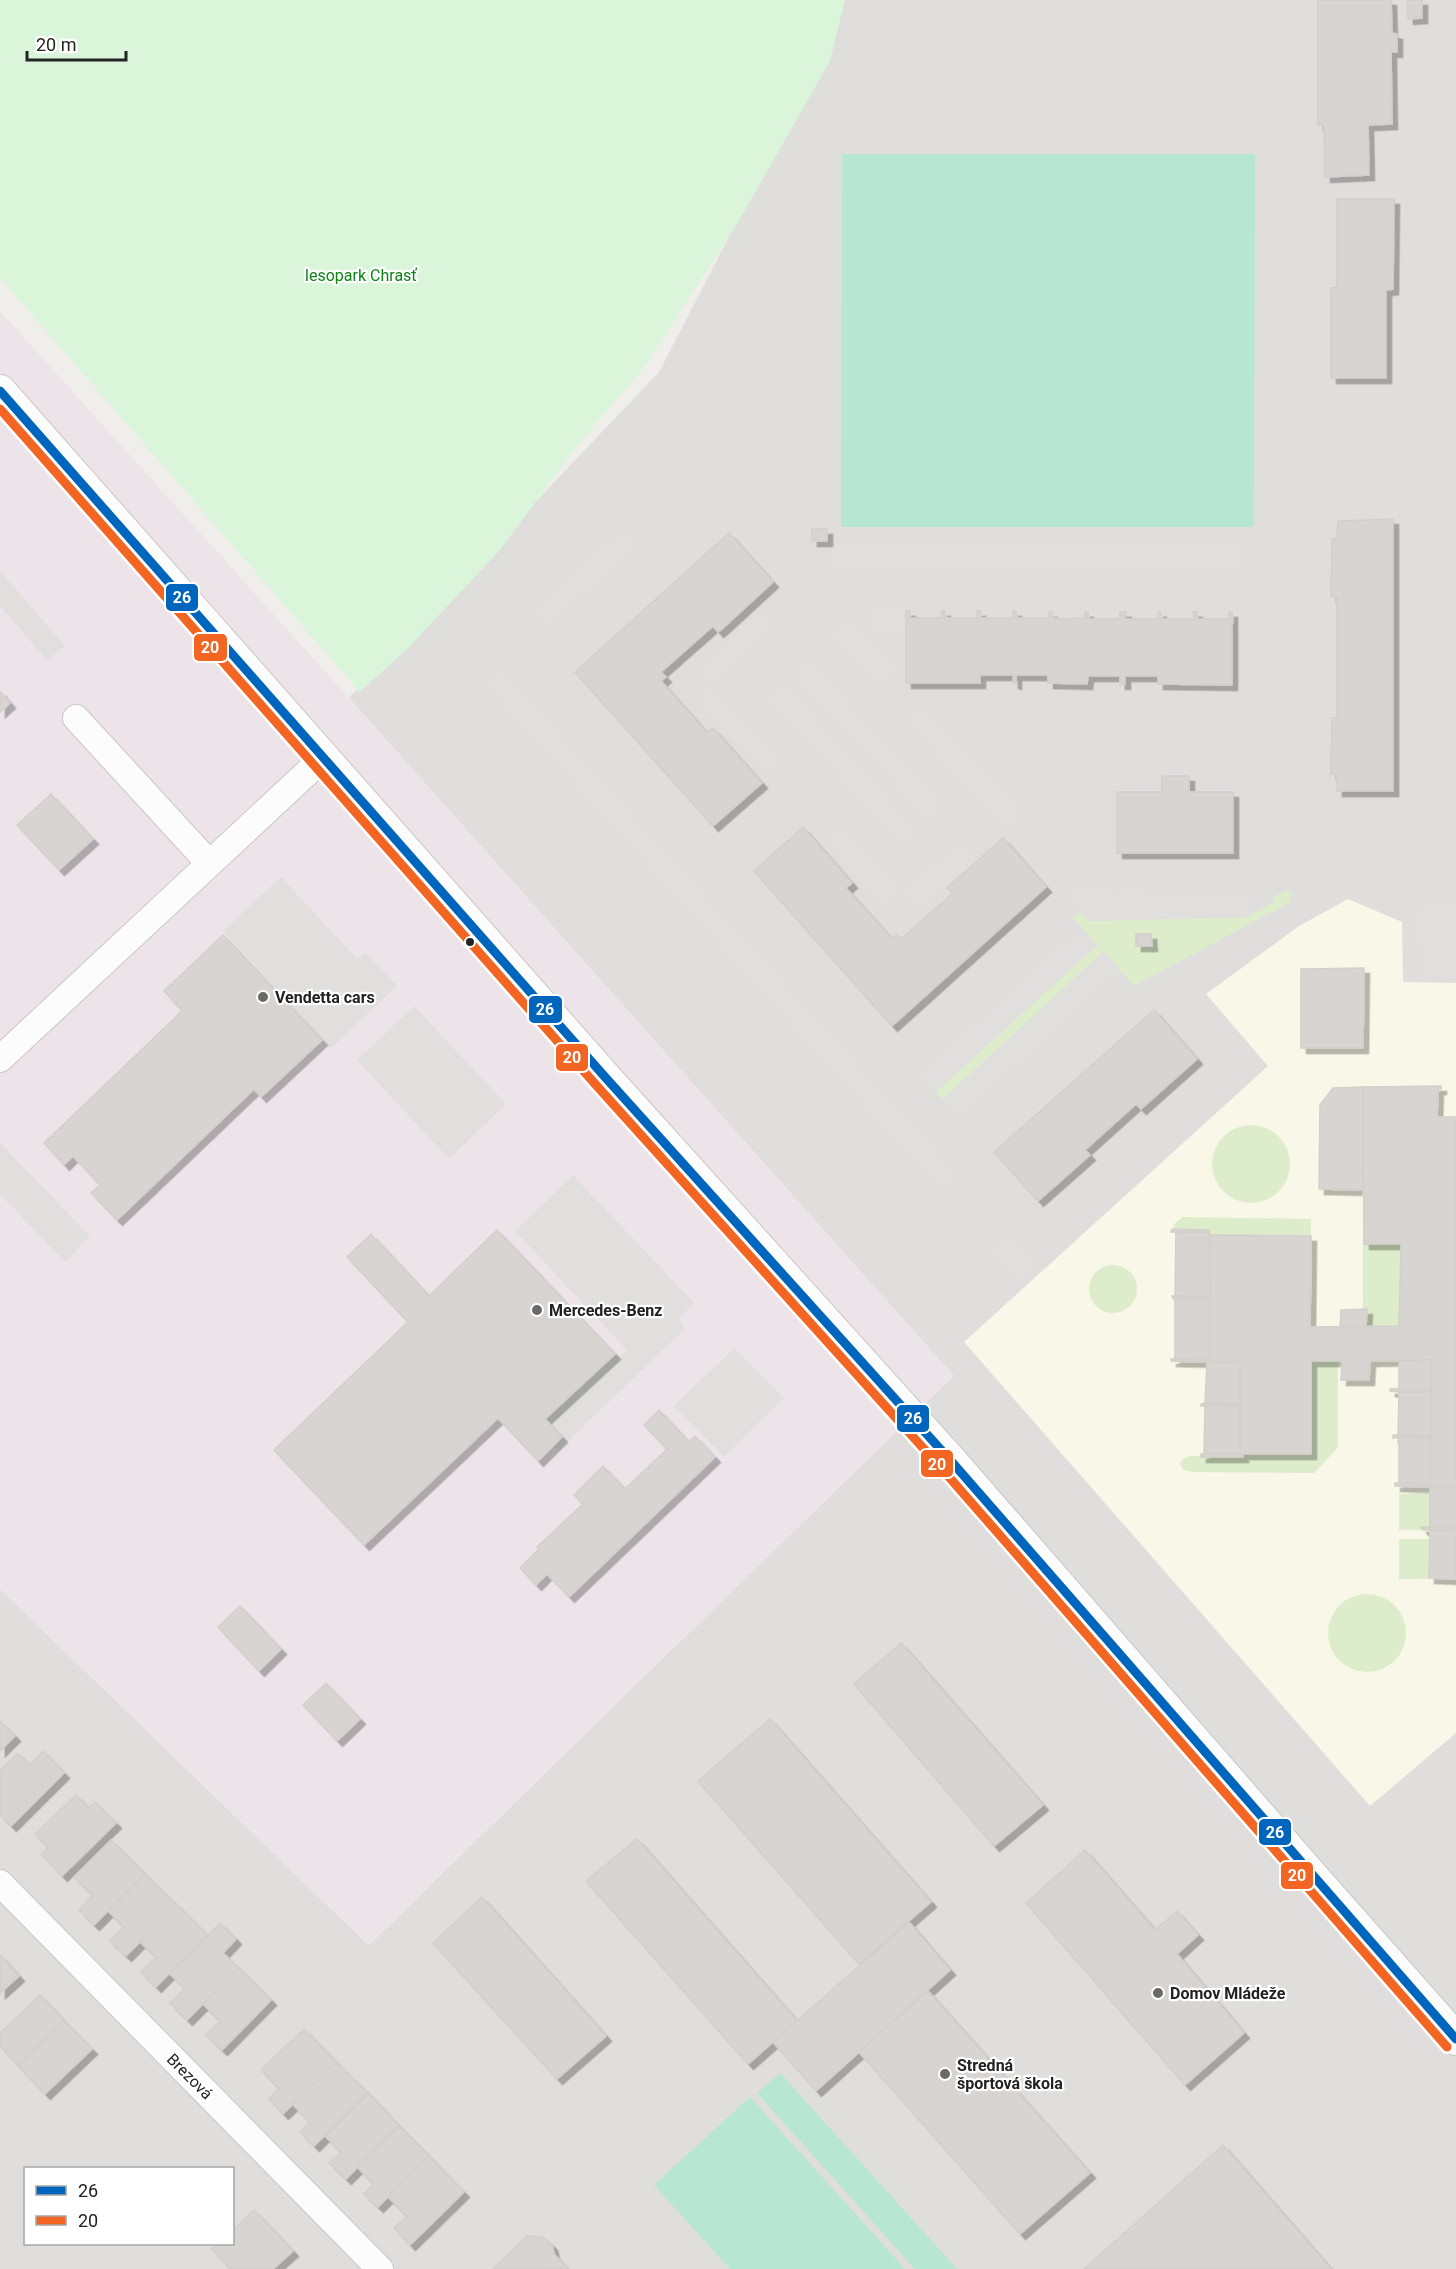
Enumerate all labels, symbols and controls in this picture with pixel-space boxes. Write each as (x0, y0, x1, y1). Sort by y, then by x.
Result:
scale bar (27, 24, 126, 62)
text: 20 m (36, 34, 76, 55)
park label: lesopark Chrasť (305, 266, 417, 285)
line badge: 26 (165, 583, 199, 612)
text: 26 (173, 588, 191, 607)
line badge: 20 (193, 633, 228, 662)
text: 20 (201, 638, 219, 657)
unlabelled marker (464, 936, 476, 948)
place label: Vendetta cars (275, 988, 375, 1007)
marker: Vendetta cars (256, 990, 270, 1004)
line badge: 26 (528, 995, 563, 1024)
text: 26 (536, 1000, 554, 1019)
line badge: 20 (555, 1043, 589, 1072)
text: 20 (563, 1048, 581, 1067)
place label: Mercedes-Benz (549, 1301, 662, 1320)
marker: Mercedes-Benz (530, 1303, 544, 1317)
line badge: 26 (896, 1404, 930, 1433)
text: 26 (904, 1409, 922, 1428)
line badge: 20 (920, 1449, 954, 1478)
text: 20 (928, 1455, 946, 1474)
line badge: 26 (1258, 1818, 1292, 1846)
text: 26 (1266, 1823, 1284, 1842)
line badge: 20 (1280, 1861, 1314, 1890)
text: 20 (1288, 1866, 1306, 1885)
place label: Domov Mládeže (1170, 1984, 1286, 2003)
marker: Domov Mládeže (1151, 1986, 1165, 2000)
street label: Brezová (163, 2050, 216, 2103)
place label: Stredná športová škola (957, 2056, 1063, 2093)
marker: Stredná športová škola (938, 2067, 952, 2081)
legend (24, 2167, 234, 2245)
text: 26 (78, 2180, 98, 2201)
text: 20 (78, 2210, 98, 2231)

